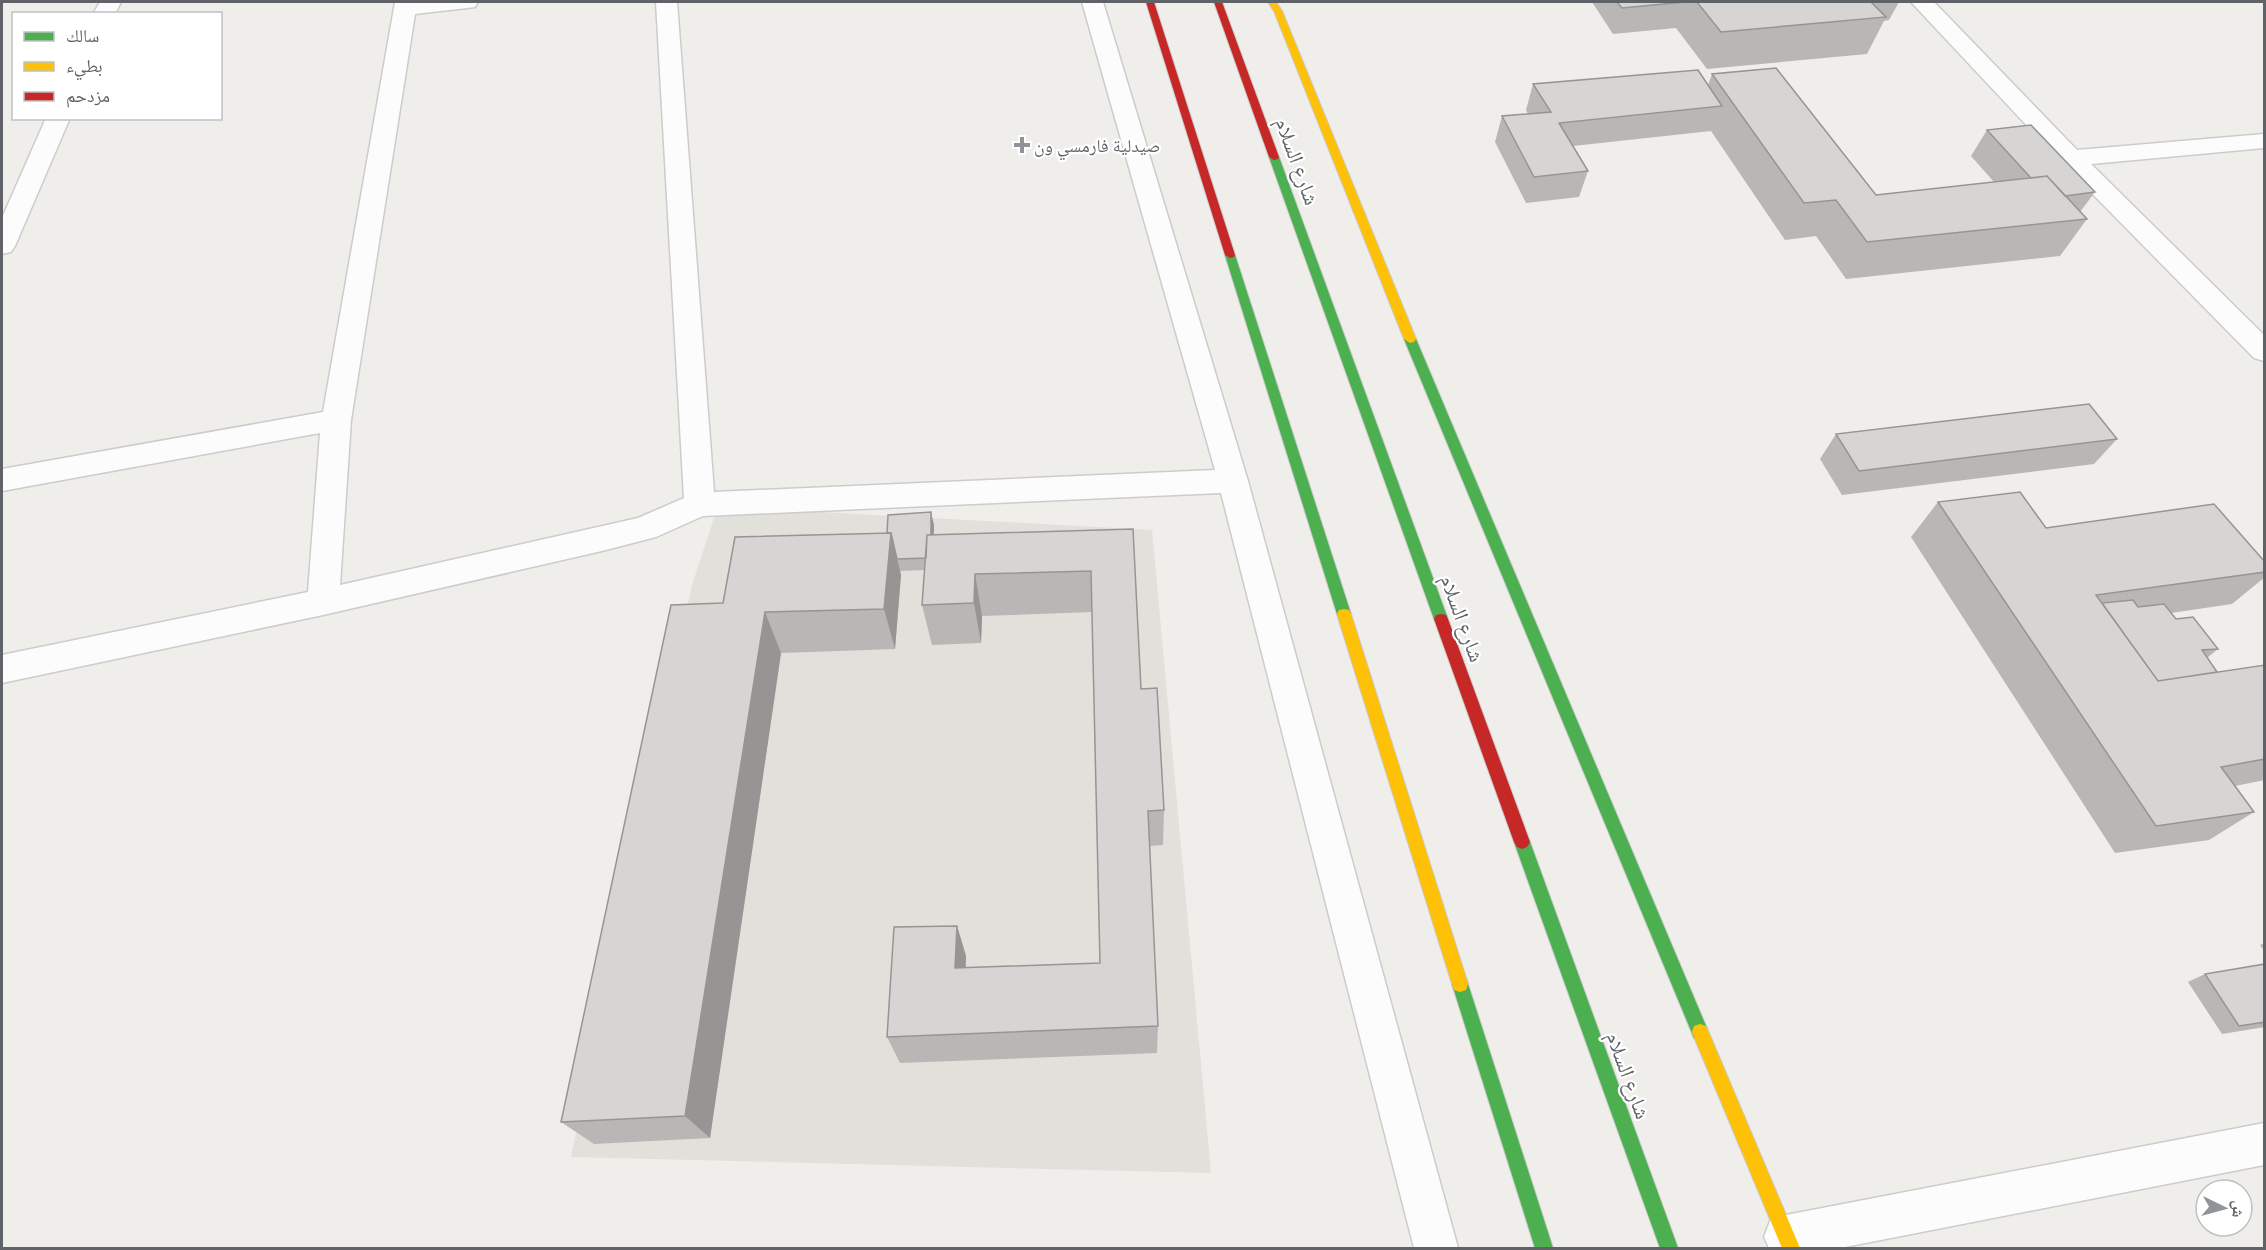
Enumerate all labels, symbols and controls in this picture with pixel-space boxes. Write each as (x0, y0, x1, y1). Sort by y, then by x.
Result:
legend (12, 12, 222, 120)
text: سالك (66, 25, 99, 45)
text: بطيء (66, 55, 103, 81)
text: مزدحم (66, 85, 110, 108)
street label: شارع السلام (1268, 114, 1325, 209)
place label: صيدلية فارمسي ون (1034, 135, 1160, 161)
marker: صيدلية فارمسي ون (1015, 138, 1029, 152)
street label: شارع السلام (1433, 571, 1490, 666)
street label: شارع السلام (1599, 1028, 1656, 1123)
north arrow (2194, 1178, 2254, 1238)
text: ش (2228, 1200, 2249, 1219)

